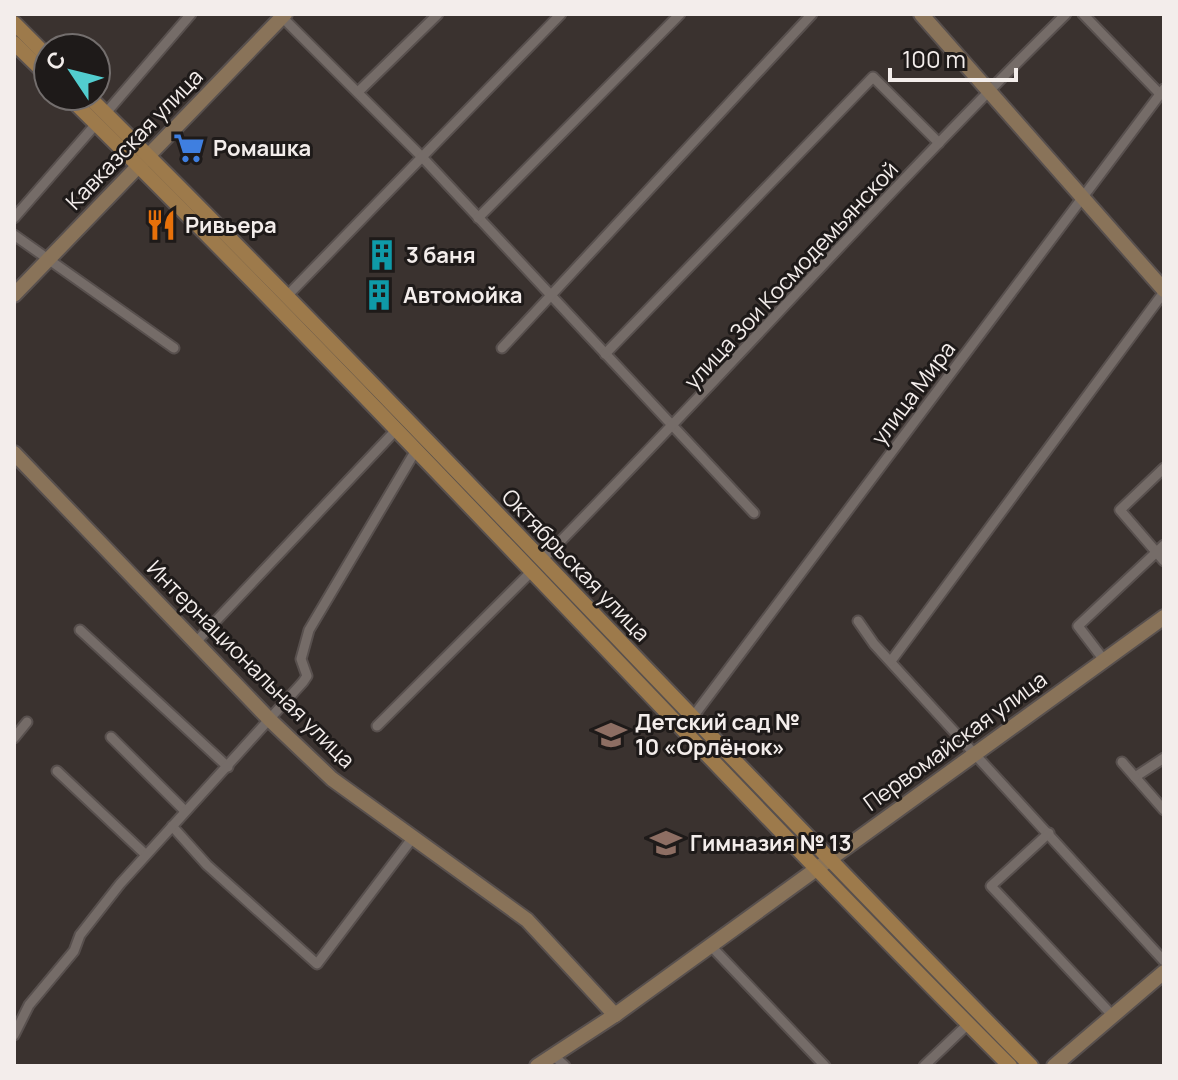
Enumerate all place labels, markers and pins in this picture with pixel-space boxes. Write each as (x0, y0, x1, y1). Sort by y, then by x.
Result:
supermarket icon: Ромашка (172, 131, 206, 165)
place label: Ромашка (213, 133, 311, 163)
restaurant icon: Ривьера (144, 208, 178, 242)
place label: Ривьера (185, 210, 277, 240)
building icon: 3 баня (365, 238, 399, 272)
place label: 3 баня (406, 240, 476, 270)
building icon: Автомойка (362, 278, 396, 312)
place label: Автомойка (403, 280, 523, 310)
place label: Детский сад № 10 «Орлёнок» (635, 707, 800, 762)
school or university icon: Детский сад № 10 «Орлёнок» (594, 718, 628, 752)
school or university icon: Гимназия № 13 (649, 826, 683, 860)
place label: Гимназия № 13 (690, 828, 851, 858)

